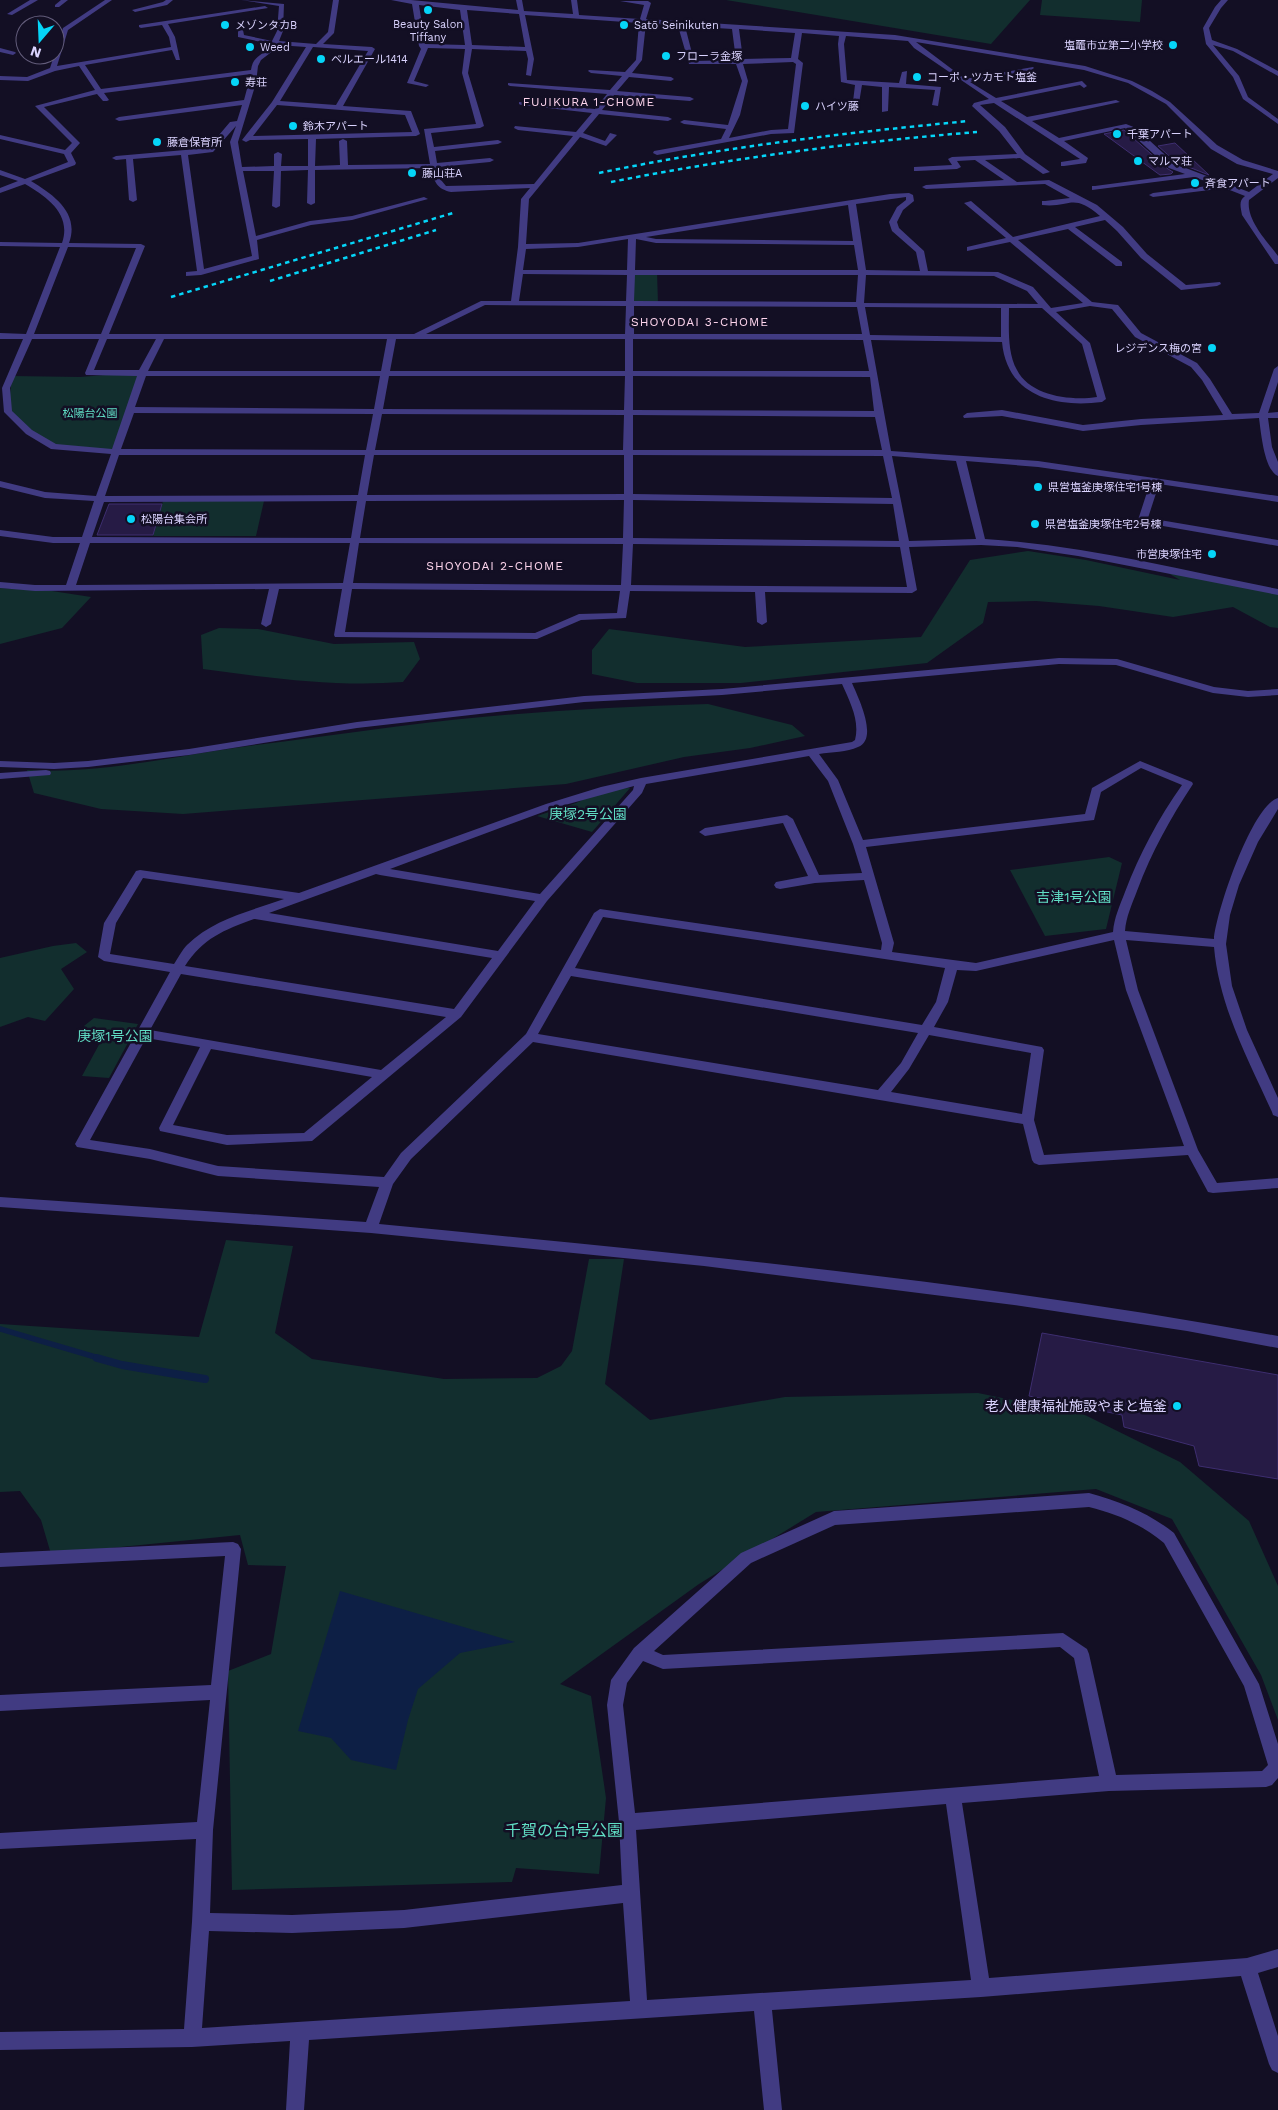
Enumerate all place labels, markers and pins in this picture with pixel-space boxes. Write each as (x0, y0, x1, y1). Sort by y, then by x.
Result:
marker: Beauty Salon Tiffany (422, 4, 434, 16)
place label: Beauty Salon Tiffany (393, 18, 463, 44)
marker: メゾンタカB (219, 19, 231, 31)
place label: メゾンタカB (235, 19, 297, 32)
marker: Satō Seinikuten (618, 19, 630, 31)
place label: Satō Seinikuten (634, 19, 719, 32)
place label: 塩竈市立第二小学校 (1064, 39, 1163, 52)
marker: 塩竈市立第二小学校 (1167, 39, 1179, 51)
marker: Weed (244, 41, 256, 53)
place label: Weed (260, 41, 290, 54)
marker: フローラ金塚 (660, 50, 672, 62)
place label: フローラ金塚 (676, 50, 742, 63)
marker: ベルエール1414 (315, 53, 327, 65)
place label: ベルエール1414 (331, 53, 408, 66)
marker: コーポ・ツカモト塩釜 (911, 71, 923, 83)
place label: コーポ・ツカモト塩釜 (927, 71, 1037, 84)
marker: 寿荘 (229, 76, 241, 88)
place label: 寿荘 (245, 76, 267, 89)
marker: ハイツ藤 (799, 100, 811, 112)
place label: ハイツ藤 (815, 100, 859, 113)
marker: 鈴木アパート (287, 120, 299, 132)
place label: 鈴木アパート (303, 120, 369, 133)
marker: 千葉アパート (1111, 128, 1123, 140)
place label: 千葉アパート (1127, 128, 1193, 141)
marker: 藤倉保育所 (151, 136, 163, 148)
place label: 藤倉保育所 (167, 136, 223, 149)
marker: マルマ荘 (1132, 155, 1144, 167)
place label: マルマ荘 (1148, 155, 1192, 168)
marker: 藤山荘A (406, 167, 418, 179)
place label: 藤山荘A (422, 167, 462, 180)
marker: 斉食アパート (1189, 177, 1201, 189)
place label: 斉食アパート (1205, 177, 1271, 190)
place label: レジデンス梅の宮 (1114, 342, 1202, 355)
marker: レジデンス梅の宮 (1206, 342, 1218, 354)
marker: 県営塩釜庚塚住宅1号棟 (1032, 481, 1044, 493)
place label: 県営塩釜庚塚住宅1号棟 (1048, 481, 1162, 494)
marker: 松陽台集会所 (125, 513, 137, 525)
place label: 松陽台集会所 (141, 513, 208, 526)
marker: 県営塩釜庚塚住宅2号棟 (1029, 518, 1041, 530)
place label: 県営塩釜庚塚住宅2号棟 (1045, 518, 1161, 531)
place label: 市営庚塚住宅 (1136, 548, 1202, 561)
marker: 市営庚塚住宅 (1206, 548, 1218, 560)
place label: 老人健康福祉施設やまと塩釜 (985, 1398, 1167, 1414)
marker: 老人健康福祉施設やまと塩釜 (1171, 1400, 1183, 1412)

